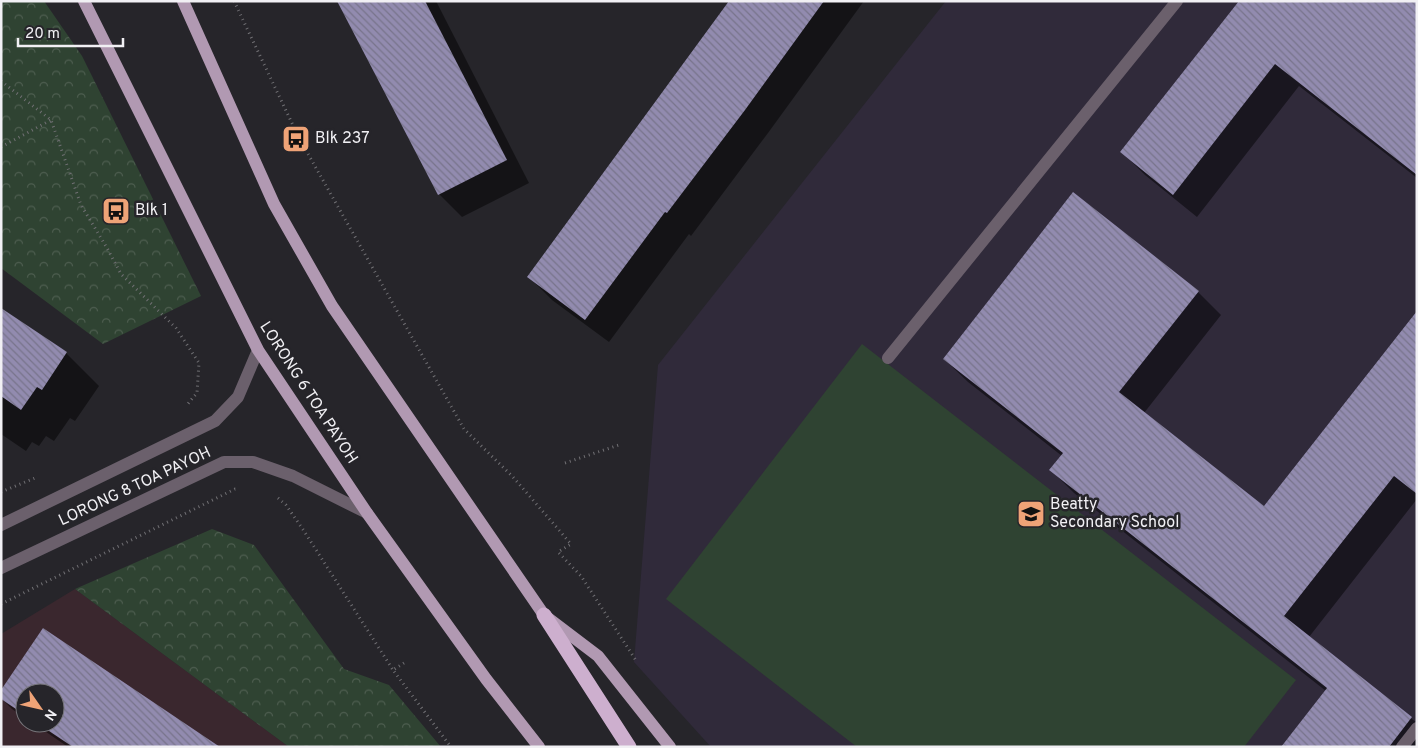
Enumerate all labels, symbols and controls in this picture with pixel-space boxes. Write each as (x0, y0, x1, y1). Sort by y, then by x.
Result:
scale bar (18, 15, 122, 47)
text: 20 m (25, 25, 60, 44)
bus stop icon: Blk 237 (281, 124, 311, 154)
place label: Blk 237 (315, 129, 370, 149)
bus stop icon: Blk 1 (101, 196, 131, 226)
place label: Blk 1 (135, 201, 168, 221)
street label: LORONG 6 TOA PAYOH (254, 318, 362, 468)
street label: LORONG 8 TOA PAYOH (56, 443, 214, 531)
place label: Beatty Secondary School (1050, 495, 1179, 533)
school or university icon: Beatty Secondary School (1016, 499, 1046, 529)
north arrow (15, 683, 65, 733)
text: N (40, 706, 59, 723)

